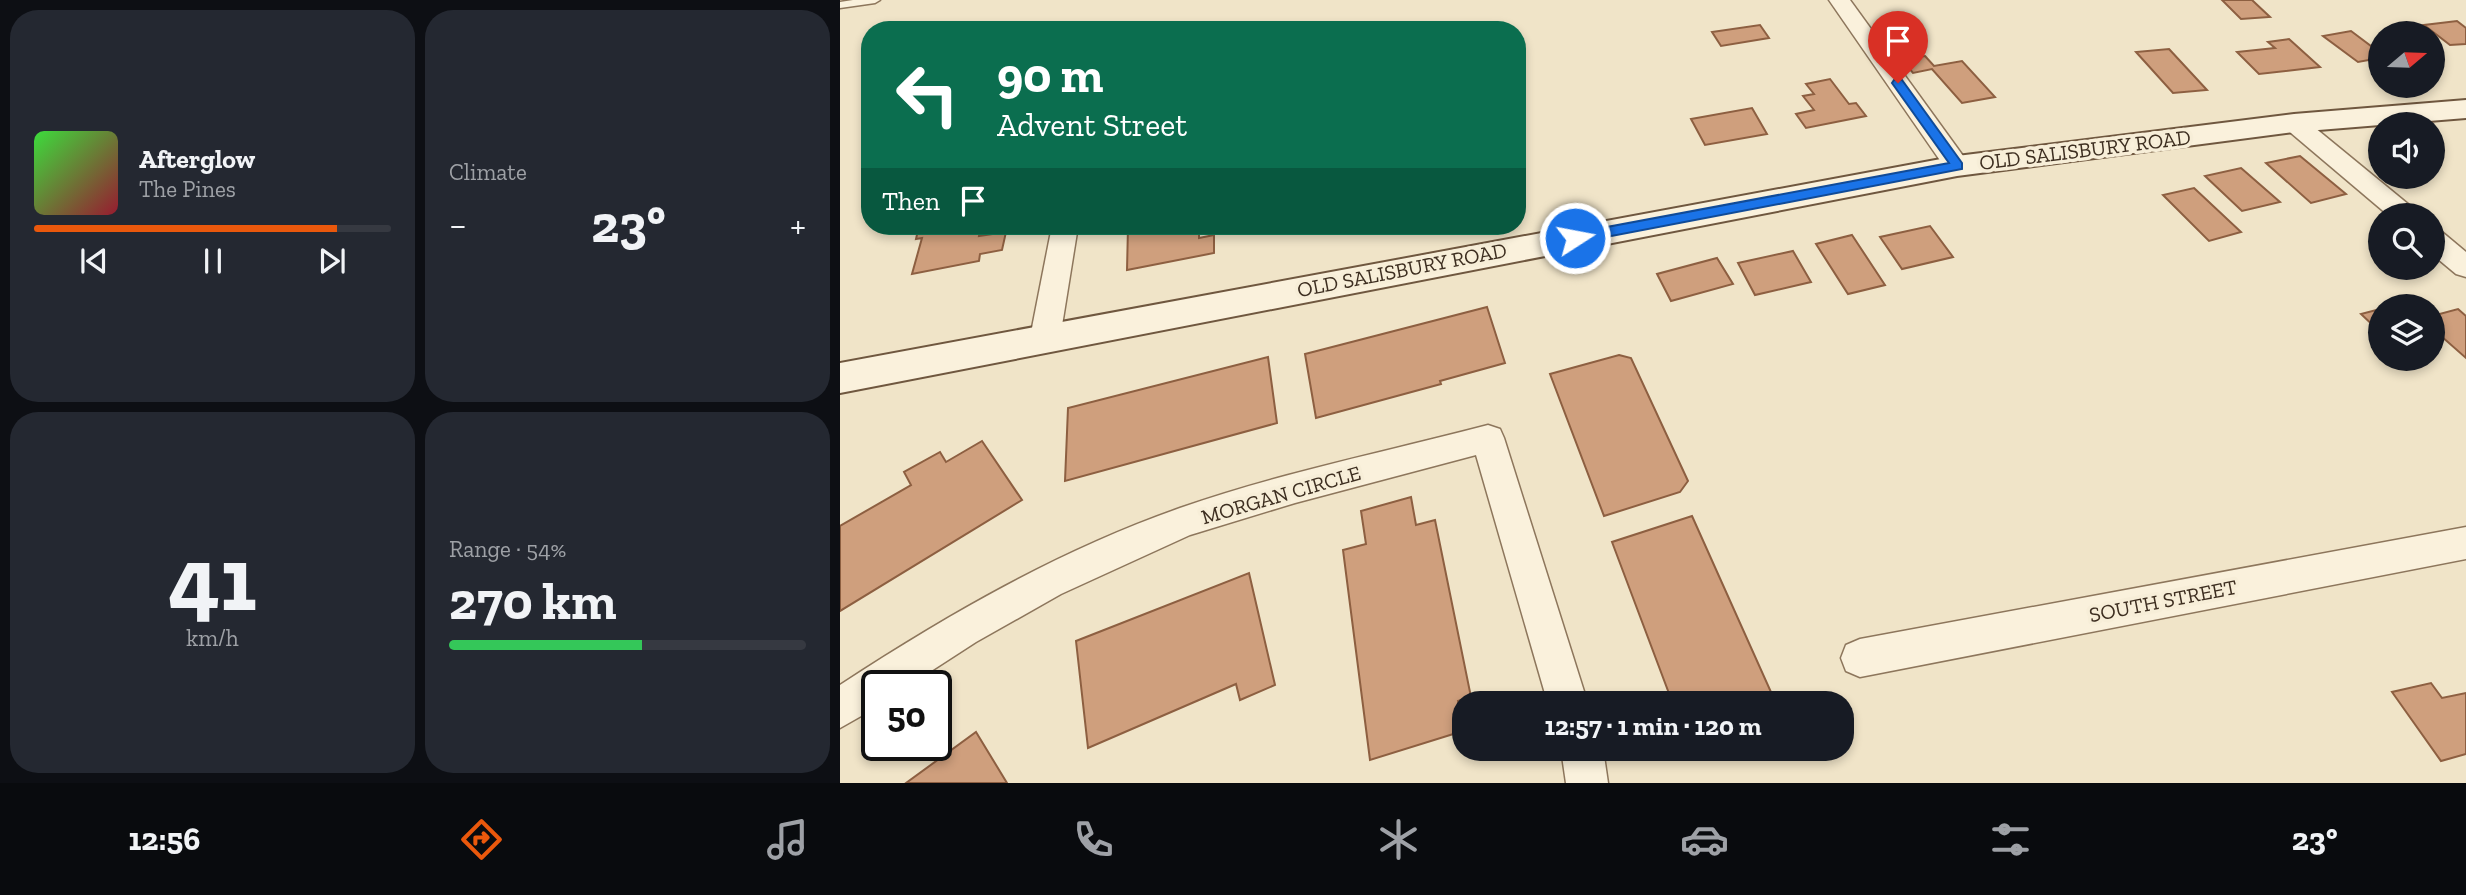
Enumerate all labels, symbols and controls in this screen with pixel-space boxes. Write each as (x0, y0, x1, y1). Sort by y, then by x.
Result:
pin (1868, 11, 1928, 83)
north arrow (2368, 21, 2445, 98)
map controls (2368, 21, 2445, 371)
icon: arrive (1879, 22, 1917, 60)
text: 90 m (997, 46, 1104, 105)
icon: left (882, 49, 973, 140)
text: Advent Street (997, 106, 1187, 144)
button: sound (2368, 112, 2445, 189)
street label: OLD SALISBURY ROAD (1978, 124, 2192, 175)
text: Afterglow (139, 143, 255, 175)
text: Climate (449, 158, 527, 186)
text: The Pines (139, 175, 236, 203)
icon: arrive (954, 182, 992, 220)
text: Then (882, 185, 940, 217)
text: 23° (591, 193, 666, 255)
position arrow (1538, 201, 1612, 275)
text: − (449, 202, 467, 248)
text: + (790, 202, 806, 248)
button: search (2368, 203, 2445, 280)
street label: OLD SALISBURY ROAD (1295, 237, 1509, 302)
icon: previous (75, 242, 113, 280)
icon: pause (194, 242, 232, 280)
icon: next (313, 242, 351, 280)
button: layers (2368, 294, 2445, 371)
street label: MORGAN CIRCLE (1198, 460, 1364, 529)
text: 41 (168, 524, 257, 633)
text: Range · 54% (449, 535, 566, 563)
text: 270 km (449, 570, 617, 632)
street label: SOUTH STREET (2087, 574, 2239, 627)
text: km/h (186, 624, 239, 652)
speed limit sign: 50 (861, 670, 952, 761)
text: 12:57 · 1 min · 120 m (1544, 710, 1762, 742)
icon: directions (457, 815, 506, 864)
icon: music (763, 815, 812, 864)
icon: phone (1069, 815, 1118, 864)
icon: climate (1374, 815, 1423, 864)
icon: car (1680, 815, 1729, 864)
icon: filters (1986, 815, 2035, 864)
text: 12:56 (128, 820, 200, 858)
text: 23° (2292, 820, 2338, 858)

